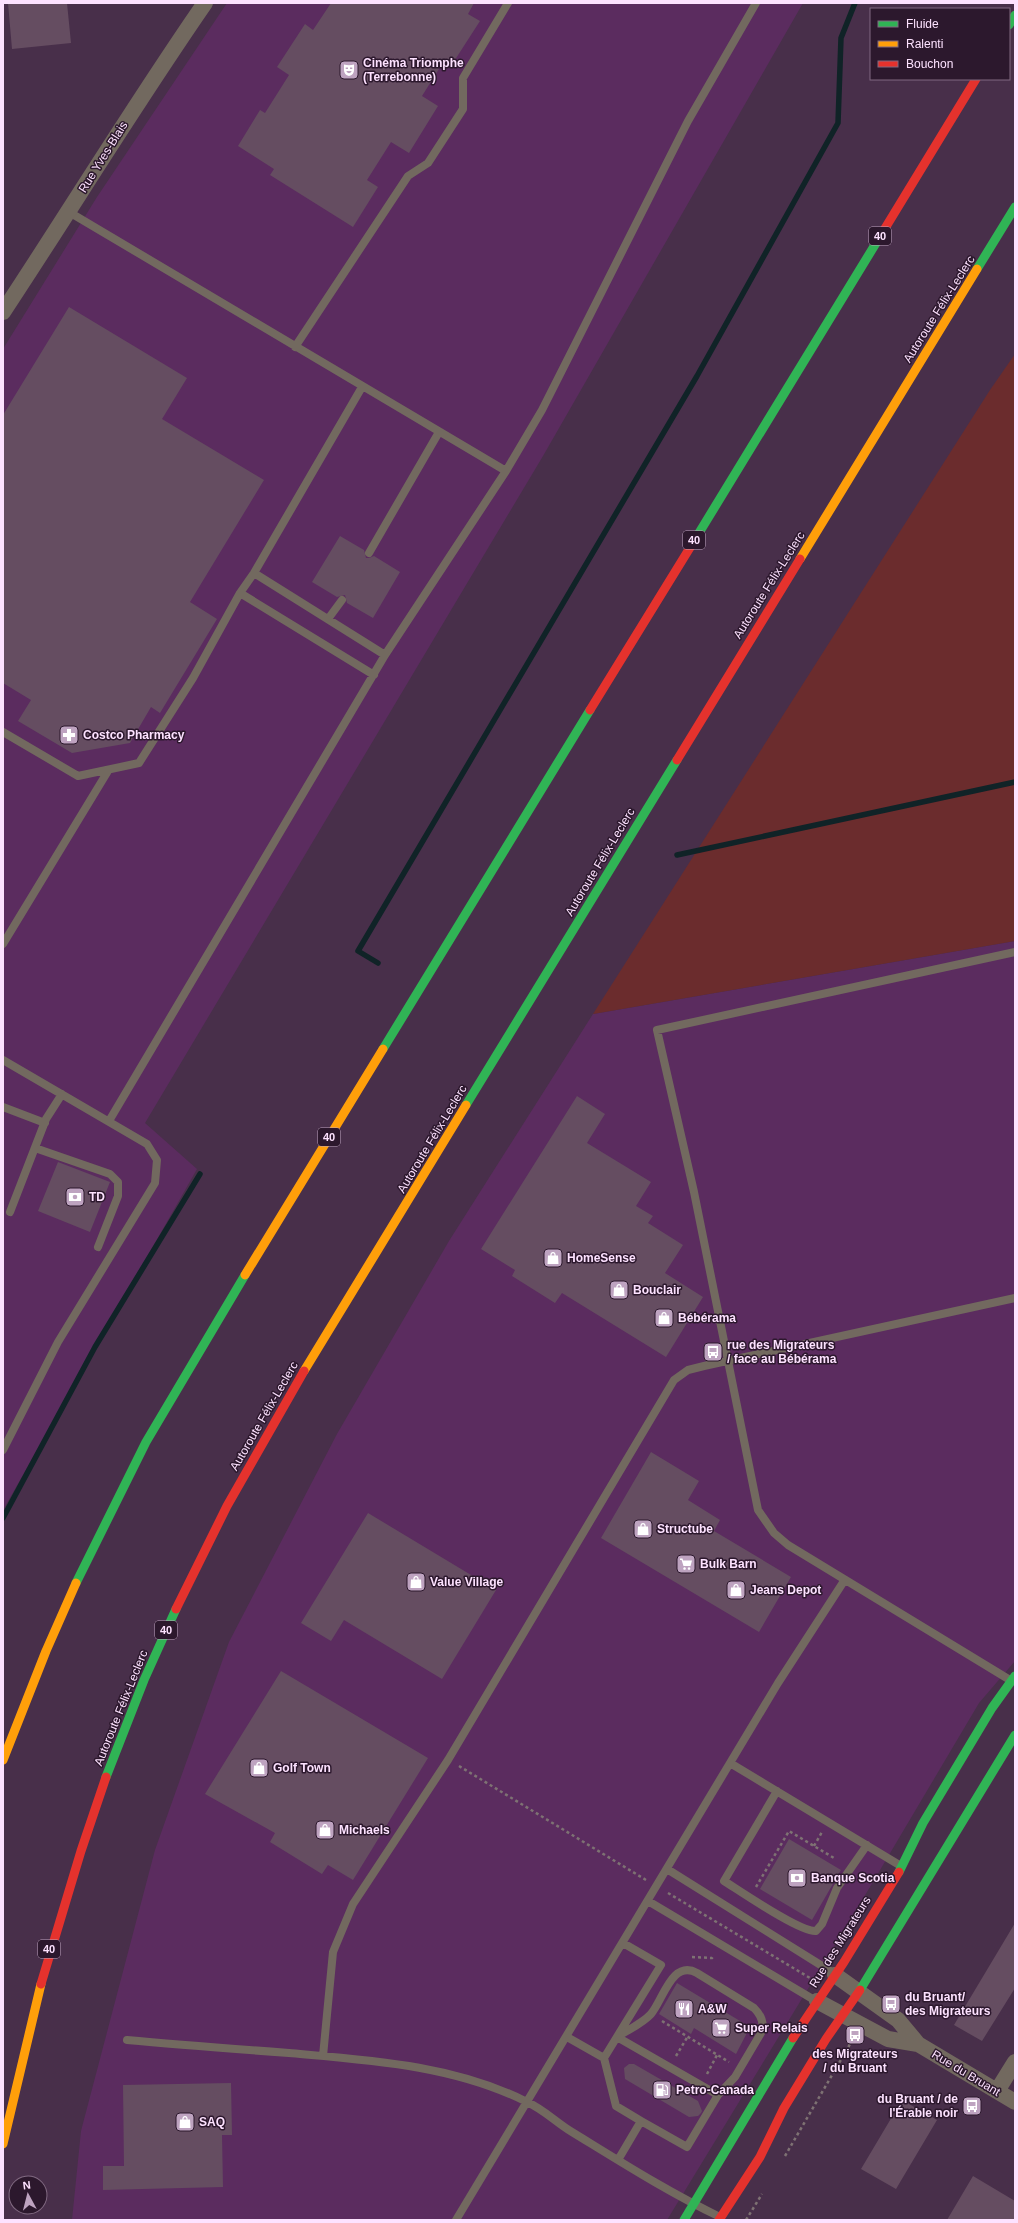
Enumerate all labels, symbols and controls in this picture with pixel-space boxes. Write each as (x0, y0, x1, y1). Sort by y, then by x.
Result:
legend (870, 8, 1010, 80)
text: Fluide (906, 17, 939, 31)
text: Ralenti (906, 37, 943, 51)
place label: Cinéma Triomphe (Terrebonne) (363, 56, 464, 84)
text: Bouchon (906, 57, 953, 71)
theatre icon: Cinéma Triomphe (Terrebonne) (338, 59, 360, 81)
street label: Rue Yves-Blais (76, 119, 130, 195)
road number: 40 (869, 227, 891, 245)
street label: Autoroute Félix-Leclerc (900, 253, 978, 365)
street label: Autoroute Félix-Leclerc (730, 529, 808, 641)
road number: 40 (683, 531, 705, 549)
pharmacy icon: Costco Pharmacy (58, 724, 80, 746)
place label: Costco Pharmacy (83, 728, 185, 742)
street label: Autoroute Félix-Leclerc (562, 806, 638, 918)
street label: Autoroute Félix-Leclerc (394, 1083, 470, 1195)
road number: 40 (318, 1128, 340, 1146)
bank icon: TD (64, 1186, 86, 1208)
place label: TD (89, 1190, 105, 1204)
shop icon: HomeSense (542, 1247, 564, 1269)
place label: HomeSense (567, 1251, 636, 1265)
shop icon: Bouclair (608, 1279, 630, 1301)
place label: Bouclair (633, 1283, 681, 1297)
shop icon: Bébérama (653, 1307, 675, 1329)
place label: Bébérama (678, 1311, 736, 1325)
place label: rue des Migrateurs / face au Bébérama (727, 1338, 837, 1366)
bus stop icon: rue des Migrateurs / face au Bébérama (702, 1341, 724, 1363)
street label: Autoroute Félix-Leclerc (227, 1359, 301, 1473)
shop icon: Structube (632, 1518, 654, 1540)
place label: Structube (657, 1522, 713, 1536)
supermarket icon: Bulk Barn (675, 1553, 697, 1575)
place label: Bulk Barn (700, 1557, 757, 1571)
shop icon: Value Village (405, 1571, 427, 1593)
place label: Value Village (430, 1575, 503, 1589)
shop icon: Jeans Depot (725, 1579, 747, 1601)
place label: Jeans Depot (750, 1583, 821, 1597)
road number: 40 (155, 1621, 177, 1639)
street label: Autoroute Félix-Leclerc (91, 1648, 151, 1768)
shop icon: Golf Town (248, 1757, 270, 1779)
place label: Golf Town (273, 1761, 331, 1775)
shop icon: Michaels (314, 1819, 336, 1841)
place label: Michaels (339, 1823, 390, 1837)
bank icon: Banque Scotia (786, 1867, 808, 1889)
place label: Banque Scotia (811, 1871, 895, 1885)
street label: Rue des Migrateurs (806, 1894, 874, 1990)
road number: 40 (38, 1940, 60, 1958)
place label: du Bruant/ des Migrateurs (905, 1990, 991, 2018)
bus stop icon: du Bruant/ des Migrateurs (880, 1993, 902, 2015)
restaurant icon: A&W (673, 1998, 695, 2020)
place label: A&W (698, 2002, 727, 2016)
supermarket icon: Super Relais (710, 2017, 732, 2039)
place label: Super Relais (735, 2021, 808, 2035)
bus stop icon: des Migrateurs / du Bruant (844, 2024, 866, 2046)
place label: des Migrateurs / du Bruant (812, 2047, 898, 2075)
street label: Rue du Bruant (929, 2047, 1003, 2099)
fuel station icon: Petro-Canada (651, 2079, 673, 2101)
place label: Petro-Canada (676, 2083, 754, 2097)
place label: du Bruant / de l'Érable noir (877, 2092, 958, 2120)
bus stop icon: du Bruant / de l'Érable noir (961, 2095, 983, 2117)
shop icon: SAQ (174, 2111, 196, 2133)
place label: SAQ (199, 2115, 225, 2129)
north arrow (8, 2175, 48, 2215)
text: N (22, 2179, 32, 2192)

